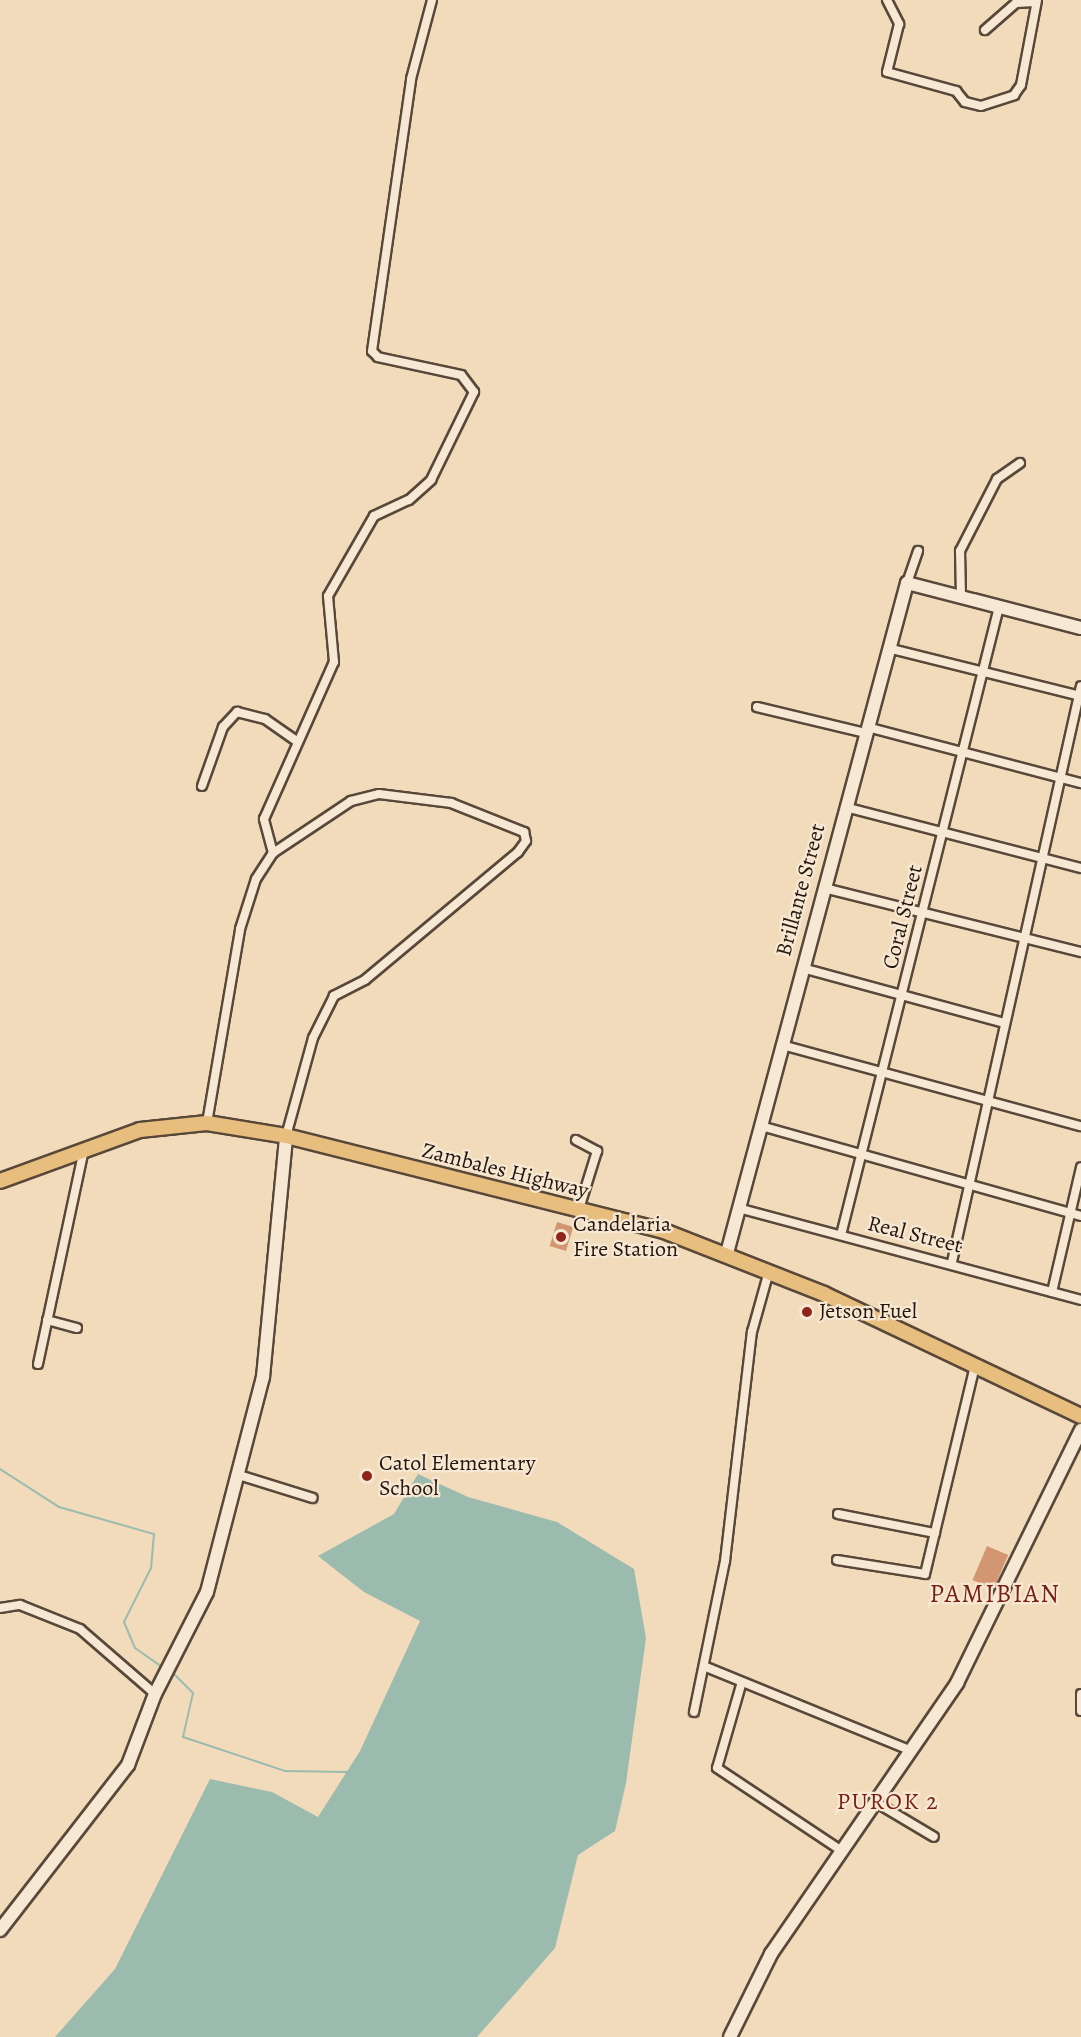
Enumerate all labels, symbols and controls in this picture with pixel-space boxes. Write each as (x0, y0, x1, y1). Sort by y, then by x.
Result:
street label: Brillante Street (771, 821, 831, 959)
street label: Coral Street (877, 862, 929, 972)
street label: Zambales Highway (419, 1138, 591, 1204)
street label: Real Street (865, 1210, 965, 1260)
place label: Candelaria Fire Station (573, 1211, 678, 1262)
marker: Candelaria Fire Station (554, 1230, 568, 1244)
place label: Jetson Fuel (819, 1299, 917, 1325)
marker: Jetson Fuel (800, 1305, 814, 1319)
place label: Catol Elementary School (379, 1450, 535, 1502)
marker: Catol Elementary School (360, 1469, 374, 1483)
district label: PAMIBIAN (930, 1578, 1060, 1610)
district label: PUROK 2 (837, 1788, 939, 1816)

